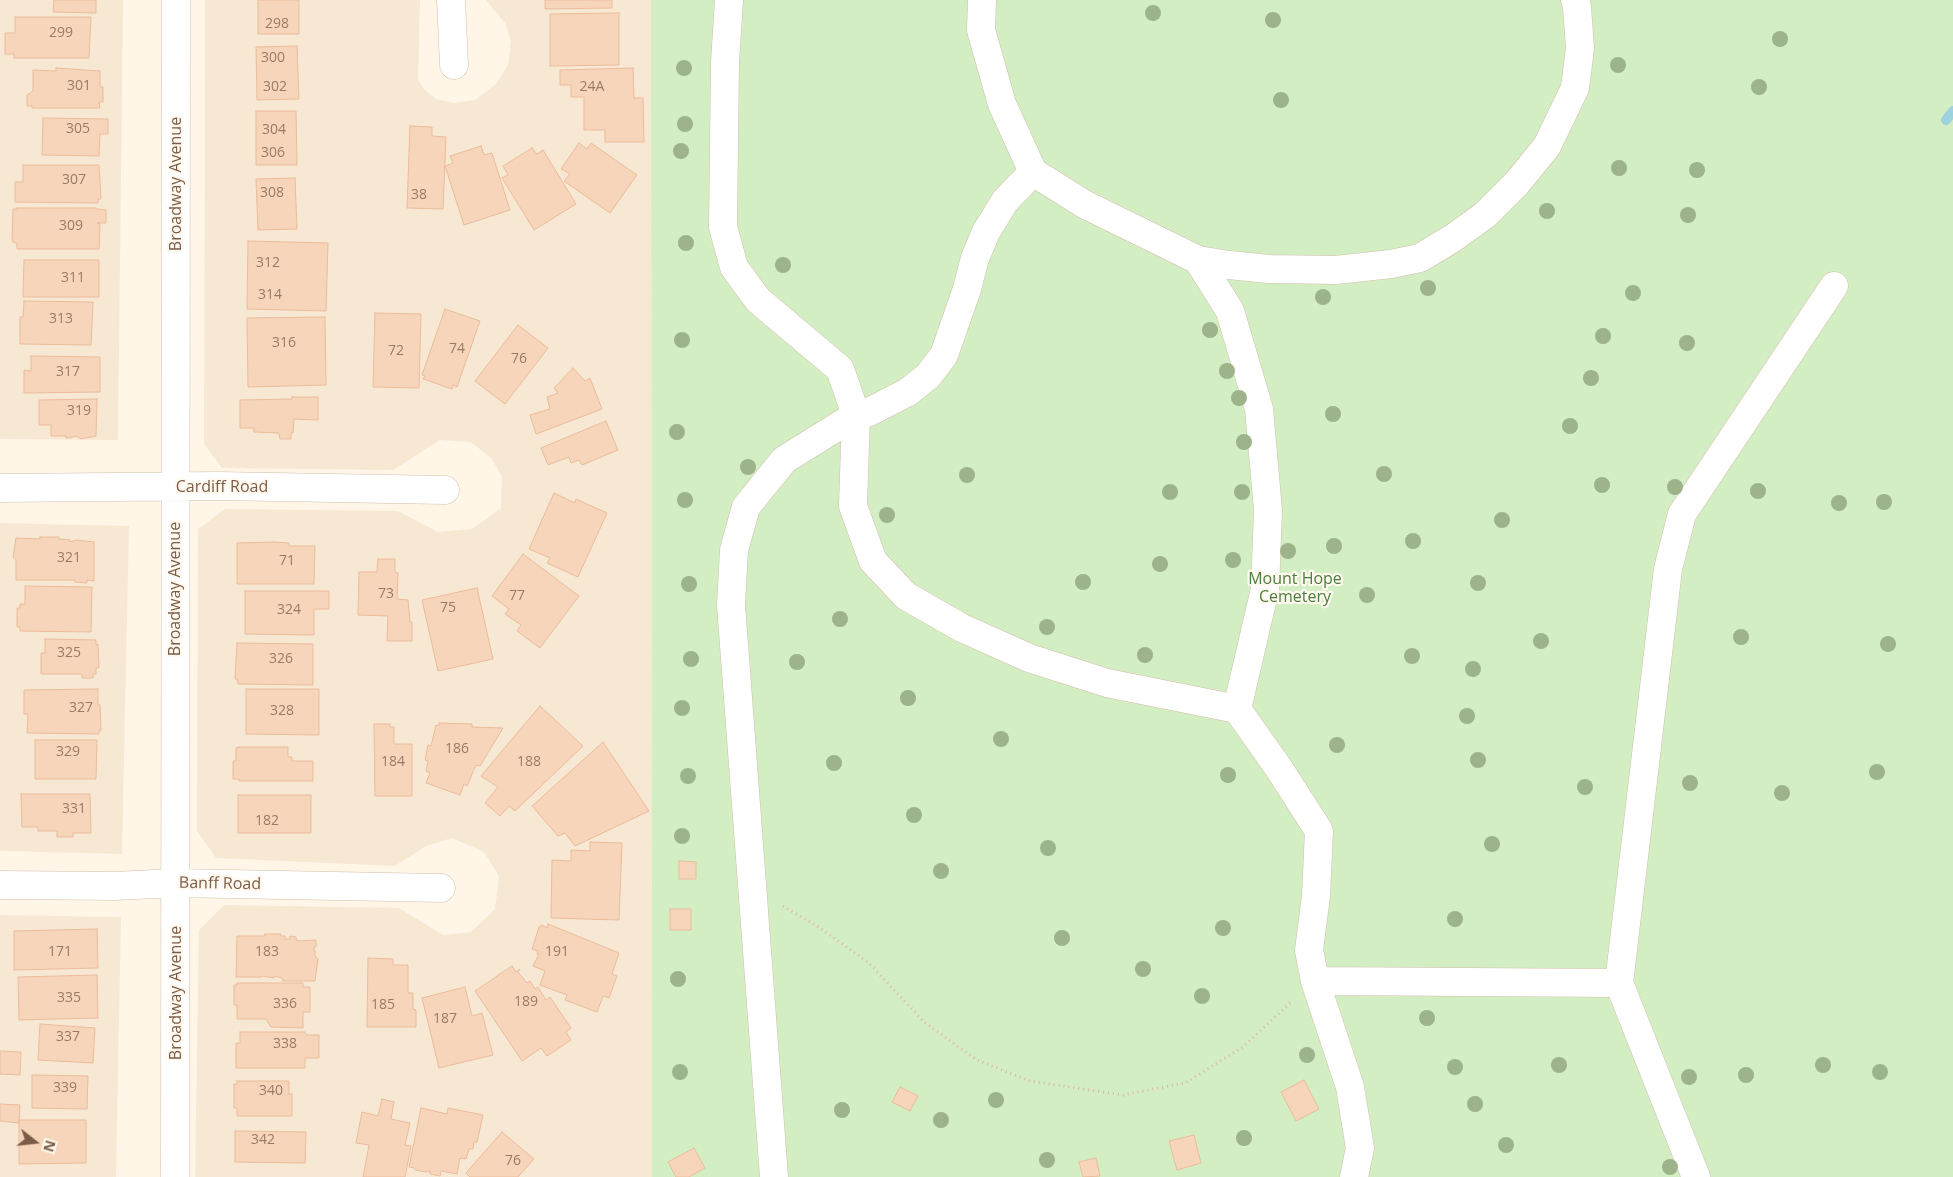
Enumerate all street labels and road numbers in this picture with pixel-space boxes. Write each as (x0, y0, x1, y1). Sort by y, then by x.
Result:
street label: Broadway Avenue (166, 117, 186, 251)
street label: Cardiff Road (176, 477, 268, 497)
street label: Broadway Avenue (165, 522, 185, 656)
street label: Banff Road (179, 874, 261, 894)
street label: Broadway Avenue (166, 926, 186, 1060)

